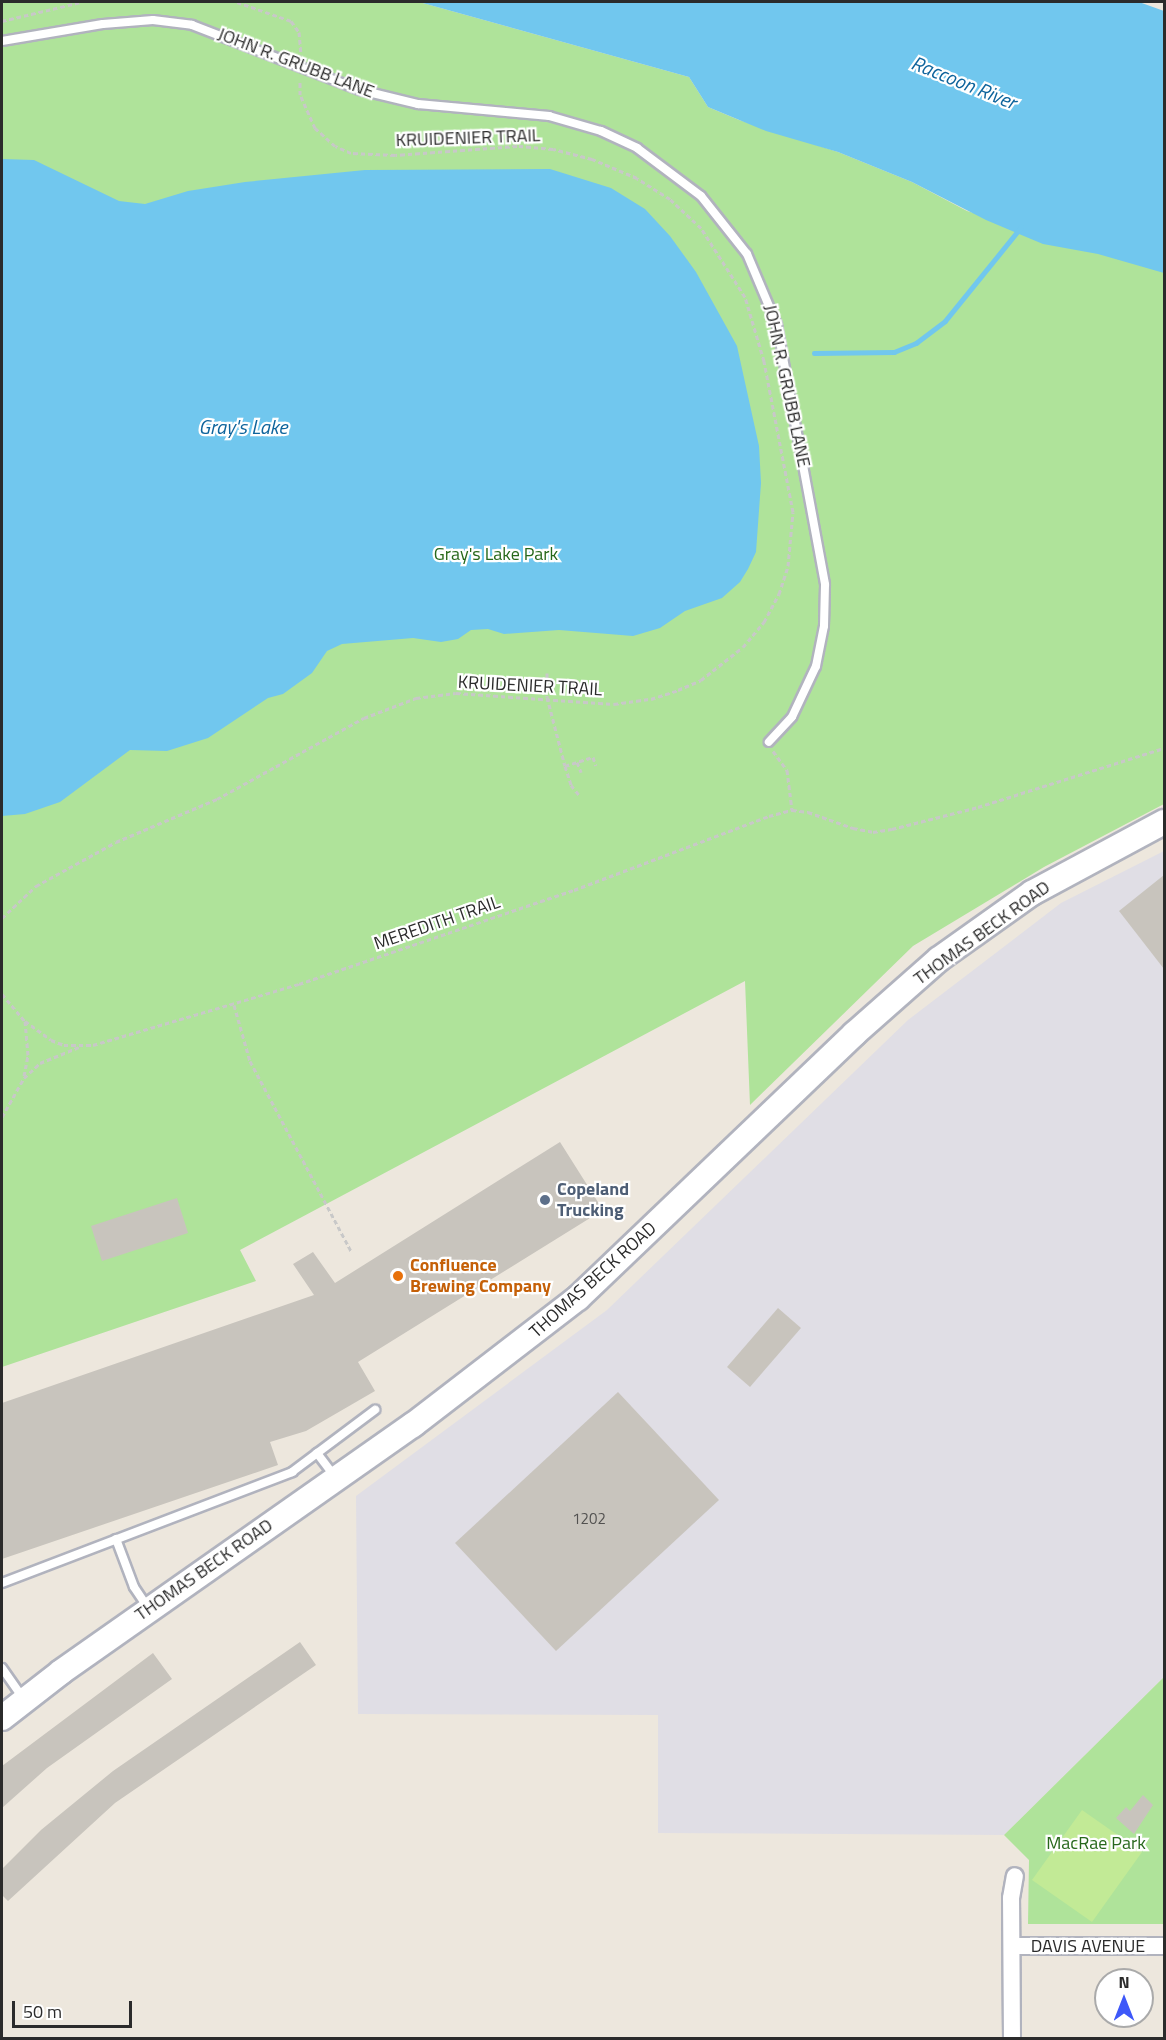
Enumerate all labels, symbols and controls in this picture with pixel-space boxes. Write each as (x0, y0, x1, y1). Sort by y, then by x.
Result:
street label: JOHN R. GRUBB LANE (215, 23, 377, 103)
water label: Raccoon River (908, 50, 1020, 114)
street label: KRUIDENIER TRAIL (395, 125, 541, 151)
street label: JOHN R. GRUBB LANE (759, 303, 815, 469)
water label: Gray's Lake (198, 414, 288, 438)
park label: Gray's Lake Park (434, 543, 558, 565)
street label: KRUIDENIER TRAIL (457, 671, 603, 701)
street label: THOMAS BECK ROAD (910, 876, 1054, 990)
street label: MEREDITH TRAIL (371, 891, 503, 955)
place label: Copeland Trucking (557, 1179, 629, 1222)
marker: Copeland Trucking (538, 1193, 552, 1207)
street label: THOMAS BECK ROAD (525, 1217, 661, 1343)
place label: Confluence Brewing Company (410, 1255, 551, 1298)
marker: Confluence Brewing Company (391, 1269, 405, 1283)
house number: 1202 (572, 1510, 606, 1528)
street label: THOMAS BECK ROAD (131, 1514, 277, 1626)
park label: MacRae Park (1046, 1832, 1146, 1854)
street label: DAVIS AVENUE (1031, 1935, 1145, 1957)
north arrow (1094, 1968, 1154, 2028)
text: N (1118, 1970, 1130, 1994)
scale bar (15, 1989, 135, 2027)
text: 50 m (23, 1998, 62, 2025)

